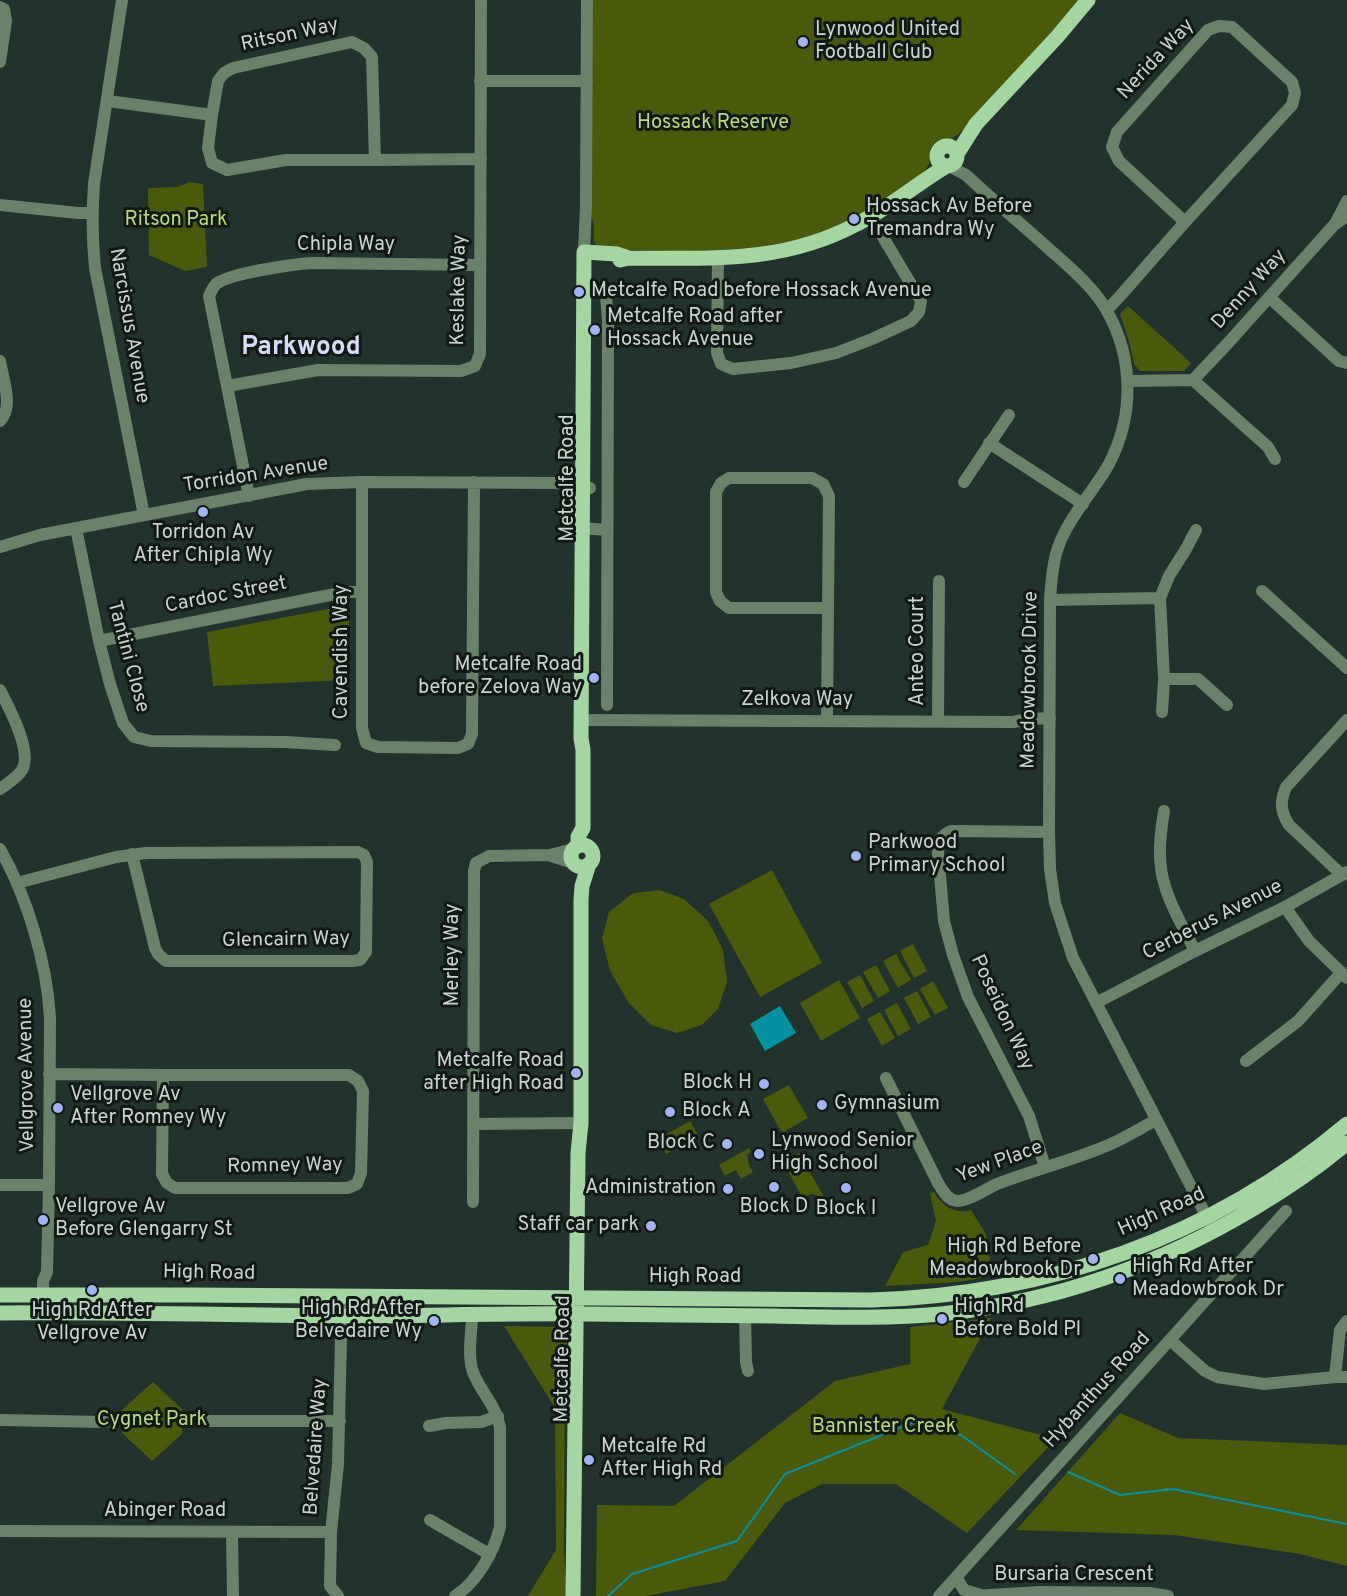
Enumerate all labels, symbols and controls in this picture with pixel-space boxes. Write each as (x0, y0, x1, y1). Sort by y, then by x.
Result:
street label: Ritson Way (239, 14, 341, 58)
street label: Nerida Way (1114, 15, 1200, 105)
place label: Lynwood United Football Club (815, 19, 960, 66)
marker: Lynwood United Football Club (796, 35, 810, 49)
park label: Hossack Reserve (637, 112, 789, 136)
place label: Hossack Av Before Tremandra Wy (866, 196, 1032, 243)
park label: Ritson Park (124, 209, 228, 233)
marker: Hossack Av Before Tremandra Wy (847, 212, 861, 226)
street label: Chipla Way (297, 234, 395, 258)
street label: Keslake Way (447, 234, 473, 346)
street label: Denny Way (1208, 245, 1292, 335)
street label: Narcissus Avenue (103, 246, 153, 406)
place label: Metcalfe Road before Hossack Avenue (591, 280, 932, 304)
marker: Metcalfe Road before Hossack Avenue (572, 285, 586, 299)
place label: Metcalfe Road after Hossack Avenue (607, 306, 783, 353)
marker: Metcalfe Road after Hossack Avenue (588, 323, 602, 337)
district label: Parkwood (241, 333, 361, 365)
street label: Metcalfe Road (557, 414, 581, 542)
street label: Torridon Avenue (182, 453, 330, 499)
marker: Torridon Av After Chipla Wy (196, 505, 210, 519)
place label: Torridon Av After Chipla Wy (133, 522, 273, 569)
street label: Cardoc Street (163, 572, 289, 620)
street label: Cavendish Way (331, 584, 355, 720)
street label: Meadowbrook Drive (1017, 591, 1045, 769)
street label: Anteo Court (907, 596, 931, 706)
street label: Tantini Close (101, 599, 153, 715)
place label: Metcalfe Road before Zelova Way (418, 654, 582, 701)
marker: Metcalfe Road before Zelova Way (587, 671, 601, 685)
street label: Zelkova Way (741, 689, 853, 713)
place label: Parkwood Primary School (868, 832, 1005, 879)
marker: Parkwood Primary School (849, 849, 863, 863)
street label: Cerberus Avenue (1139, 875, 1287, 967)
street label: Merley Way (442, 904, 466, 1006)
street label: Glencairn Way (222, 928, 350, 954)
street label: Poseidon Way (964, 952, 1038, 1074)
street label: Vellgrove Avenue (15, 998, 41, 1152)
place label: Metcalfe Road after High Road (423, 1050, 564, 1097)
marker: Metcalfe Road after High Road (569, 1066, 583, 1080)
place label: Block H (683, 1072, 752, 1096)
marker: Block H (757, 1077, 771, 1091)
place label: Vellgrove Av After Romney Wy (70, 1084, 226, 1131)
place label: Gymnasium (834, 1093, 940, 1117)
marker: Gymnasium (815, 1098, 829, 1112)
place label: Block A (682, 1100, 751, 1124)
marker: Vellgrove Av After Romney Wy (51, 1101, 65, 1115)
marker: Block A (663, 1105, 677, 1119)
place label: Lynwood Senior High School (771, 1130, 914, 1177)
place label: Block C (647, 1132, 715, 1156)
street label: Yew Place (954, 1136, 1046, 1190)
marker: Block C (720, 1137, 734, 1151)
marker: Lynwood Senior High School (752, 1147, 766, 1161)
street label: Romney Way (227, 1154, 343, 1180)
place label: Administration (585, 1177, 716, 1201)
marker: Block D (767, 1180, 781, 1194)
marker: Block I (839, 1181, 853, 1195)
marker: Administration (721, 1182, 735, 1196)
street label: High Road (1115, 1183, 1209, 1243)
place label: Vellgrove Av Before Glengarry St (55, 1196, 233, 1243)
place label: Block D (740, 1196, 808, 1220)
place label: Block I (816, 1198, 876, 1222)
marker: Vellgrove Av Before Glengarry St (36, 1213, 50, 1227)
place label: Staff car park (517, 1214, 639, 1238)
marker: Staff car park (644, 1219, 658, 1233)
place label: High Rd Before Meadowbrook Dr (929, 1236, 1081, 1283)
marker: High Rd Before Meadowbrook Dr (1086, 1252, 1100, 1266)
place label: High Rd After Meadowbrook Dr (1132, 1256, 1284, 1303)
street label: High Road (162, 1261, 256, 1287)
street label: High Road (649, 1266, 741, 1290)
marker: High Rd After Meadowbrook Dr (1113, 1272, 1127, 1286)
marker: High Rd After Vellgrove Av (85, 1283, 99, 1297)
street label: Metcalfe Road (551, 1295, 577, 1423)
place label: High Rd Before Bold Pl (954, 1296, 1081, 1343)
place label: High Rd After Belvedaire Wy (295, 1298, 422, 1345)
place label: High Rd After Vellgrove Av (31, 1300, 153, 1347)
marker: High Rd Before Bold Pl (935, 1312, 949, 1326)
marker: High Rd After Belvedaire Wy (427, 1314, 441, 1328)
street label: Hybanthus Road (1040, 1328, 1156, 1454)
street label: Belvedaire Way (300, 1378, 334, 1516)
park label: Cygnet Park (97, 1409, 207, 1433)
park label: Bannister Creek (812, 1416, 956, 1440)
place label: Metcalfe Rd After High Rd (601, 1436, 722, 1483)
marker: Metcalfe Rd After High Rd (582, 1453, 596, 1467)
street label: Abinger Road (104, 1500, 226, 1524)
street label: Bursaria Crescent (994, 1564, 1154, 1588)

